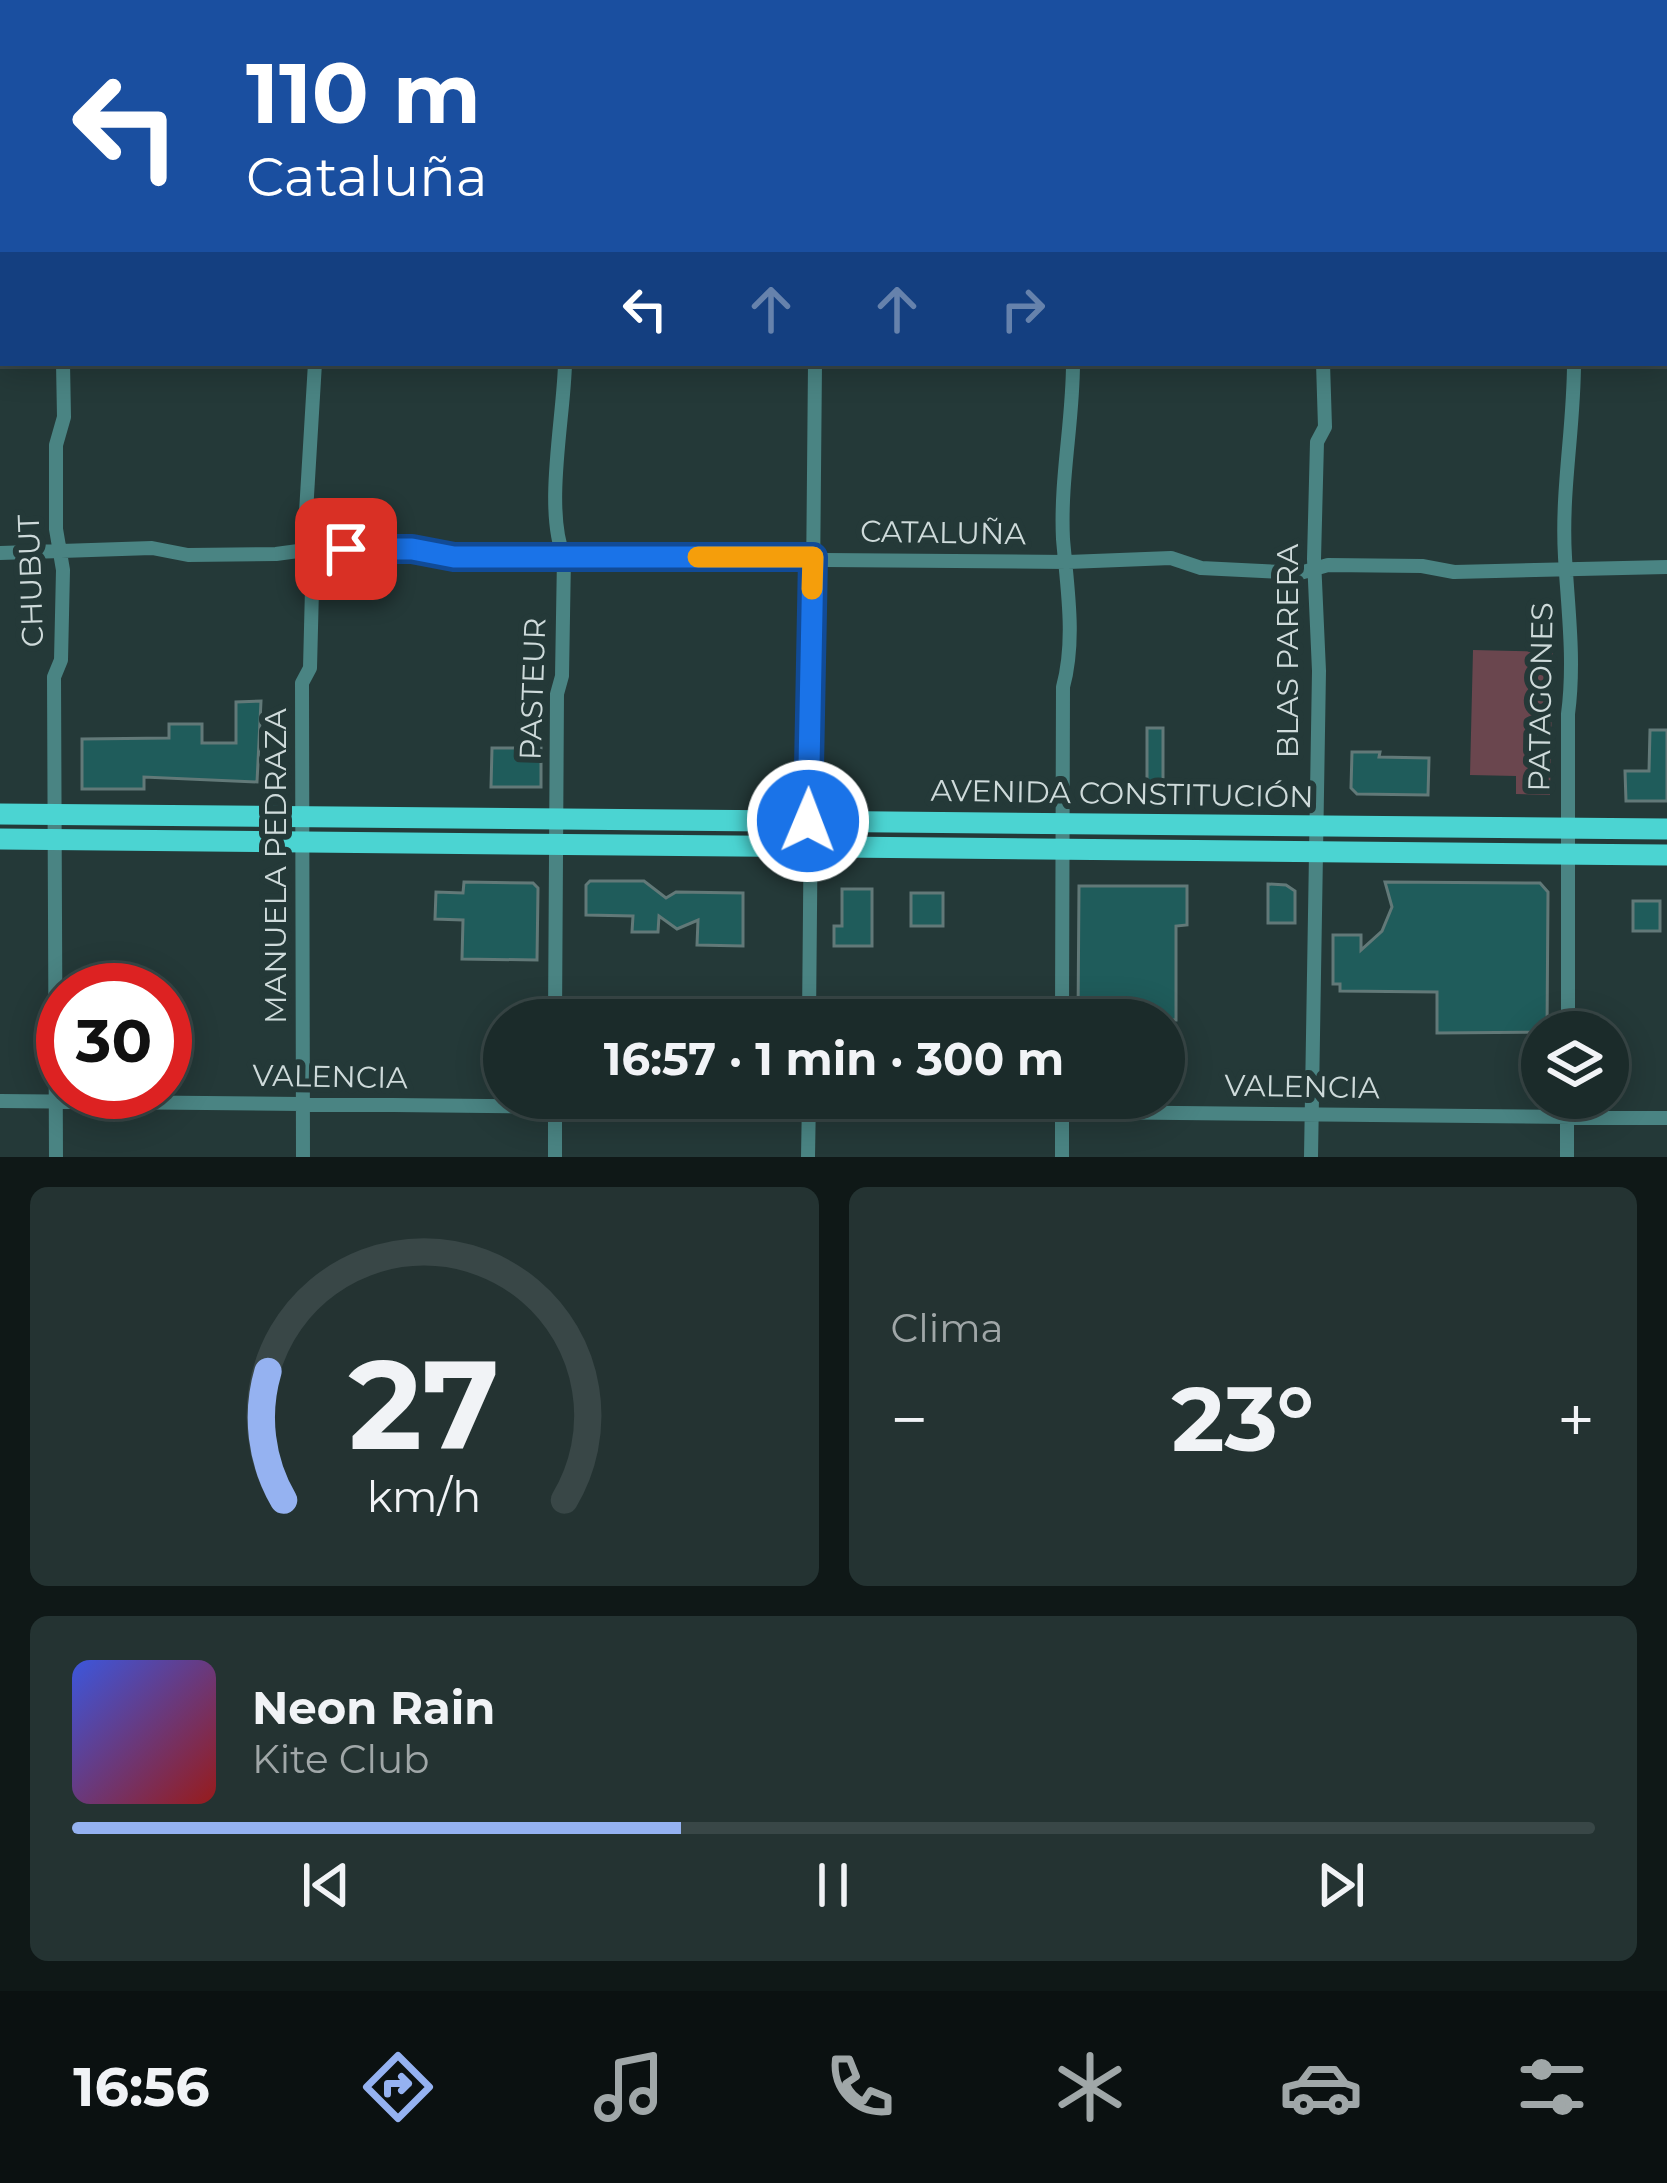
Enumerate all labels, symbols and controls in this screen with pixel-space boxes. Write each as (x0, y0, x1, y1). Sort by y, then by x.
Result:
text: 110 m (246, 42, 481, 144)
icon: left (48, 48, 204, 204)
text: Cataluña (246, 144, 488, 210)
icon: left (612, 276, 678, 342)
icon: ahead (738, 276, 804, 342)
icon: ahead (864, 276, 930, 342)
icon: right (990, 276, 1056, 342)
pin (295, 498, 397, 600)
street label: CHUBUT (10, 513, 51, 648)
street label: CATALUÑA (860, 513, 1027, 552)
icon: arrive (313, 516, 379, 582)
street label: BLAS PARERA (1269, 543, 1306, 758)
street label: PATAGONES (1520, 602, 1561, 792)
street label: PASTEUR (512, 617, 553, 761)
street label: MANUELA PEDRAZA (257, 708, 294, 1024)
position arrow (745, 758, 871, 884)
street label: AVENIDA CONSTITUCIÓN (930, 772, 1314, 815)
speed limit sign: 30 (36, 963, 192, 1119)
map controls (1521, 1011, 1629, 1119)
button: layers (1521, 1011, 1629, 1119)
text: 16:57 · 1 min · 300 m (604, 1031, 1064, 1086)
street label: VALENCIA (252, 1057, 408, 1096)
street label: VALENCIA (1224, 1067, 1380, 1106)
text: Clima (891, 1304, 1004, 1352)
text: 27 (349, 1328, 500, 1480)
text: 23° (1171, 1364, 1314, 1474)
text: − (891, 1379, 928, 1460)
text: + (1557, 1379, 1595, 1460)
text: km/h (367, 1469, 481, 1522)
text: Neon Rain (252, 1680, 495, 1735)
text: Kite Club (252, 1735, 430, 1783)
icon: previous (293, 1852, 359, 1918)
icon: pause (800, 1852, 866, 1918)
icon: next (1308, 1852, 1374, 1918)
icon: directions (356, 2045, 440, 2129)
icon: music (587, 2045, 671, 2129)
icon: phone (818, 2045, 902, 2129)
icon: climate (1048, 2045, 1132, 2129)
icon: car (1279, 2045, 1363, 2129)
icon: filters (1510, 2045, 1594, 2129)
text: 16:56 (73, 2054, 210, 2120)

